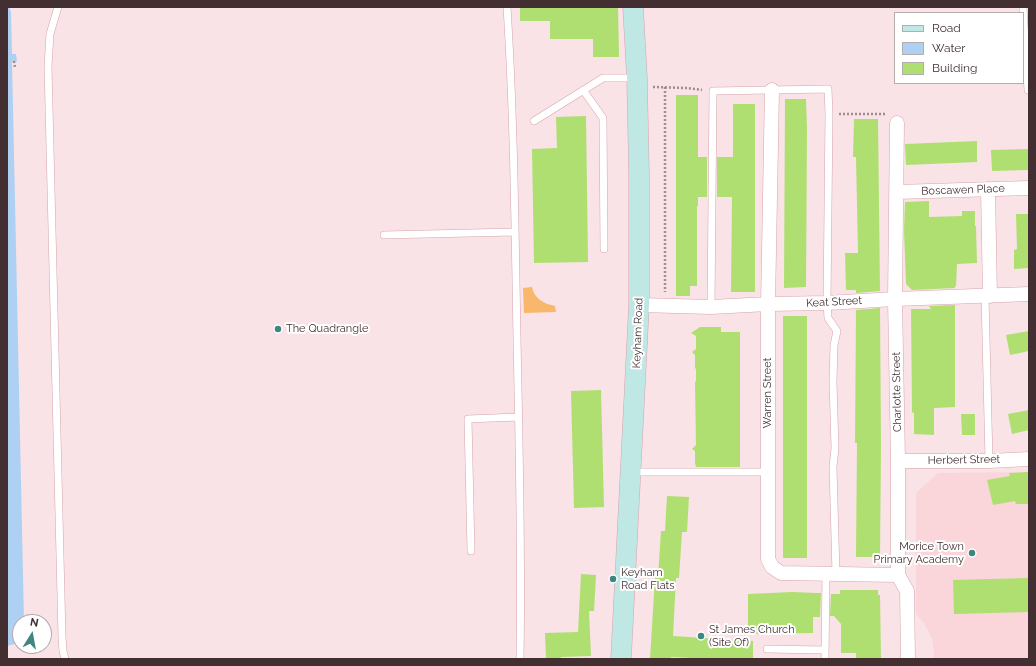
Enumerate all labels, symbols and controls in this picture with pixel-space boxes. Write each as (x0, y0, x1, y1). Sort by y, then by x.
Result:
legend (894, 12, 1024, 84)
text: Road (932, 21, 961, 35)
text: Water (932, 41, 966, 55)
text: Building (932, 61, 978, 75)
street label: Boscawen Place (921, 182, 1005, 198)
street label: Keat Street (806, 294, 862, 310)
street label: Keyham Road (630, 297, 646, 369)
place label: The Quadrangle (286, 322, 368, 336)
marker: The Quadrangle (273, 324, 283, 334)
street label: Charlotte Street (890, 352, 904, 432)
street label: Warren Street (761, 358, 775, 428)
street label: Herbert Street (928, 453, 1000, 467)
place label: Morice Town Primary Academy (874, 540, 964, 566)
marker: Morice Town Primary Academy (967, 548, 977, 558)
place label: Keyham Road Flats (621, 566, 675, 592)
marker: Keyham Road Flats (608, 574, 618, 584)
north arrow (12, 614, 52, 654)
text: N (29, 616, 40, 630)
place label: St James Church (Site Of) (709, 623, 795, 649)
marker: St James Church (Site Of) (696, 631, 706, 641)

